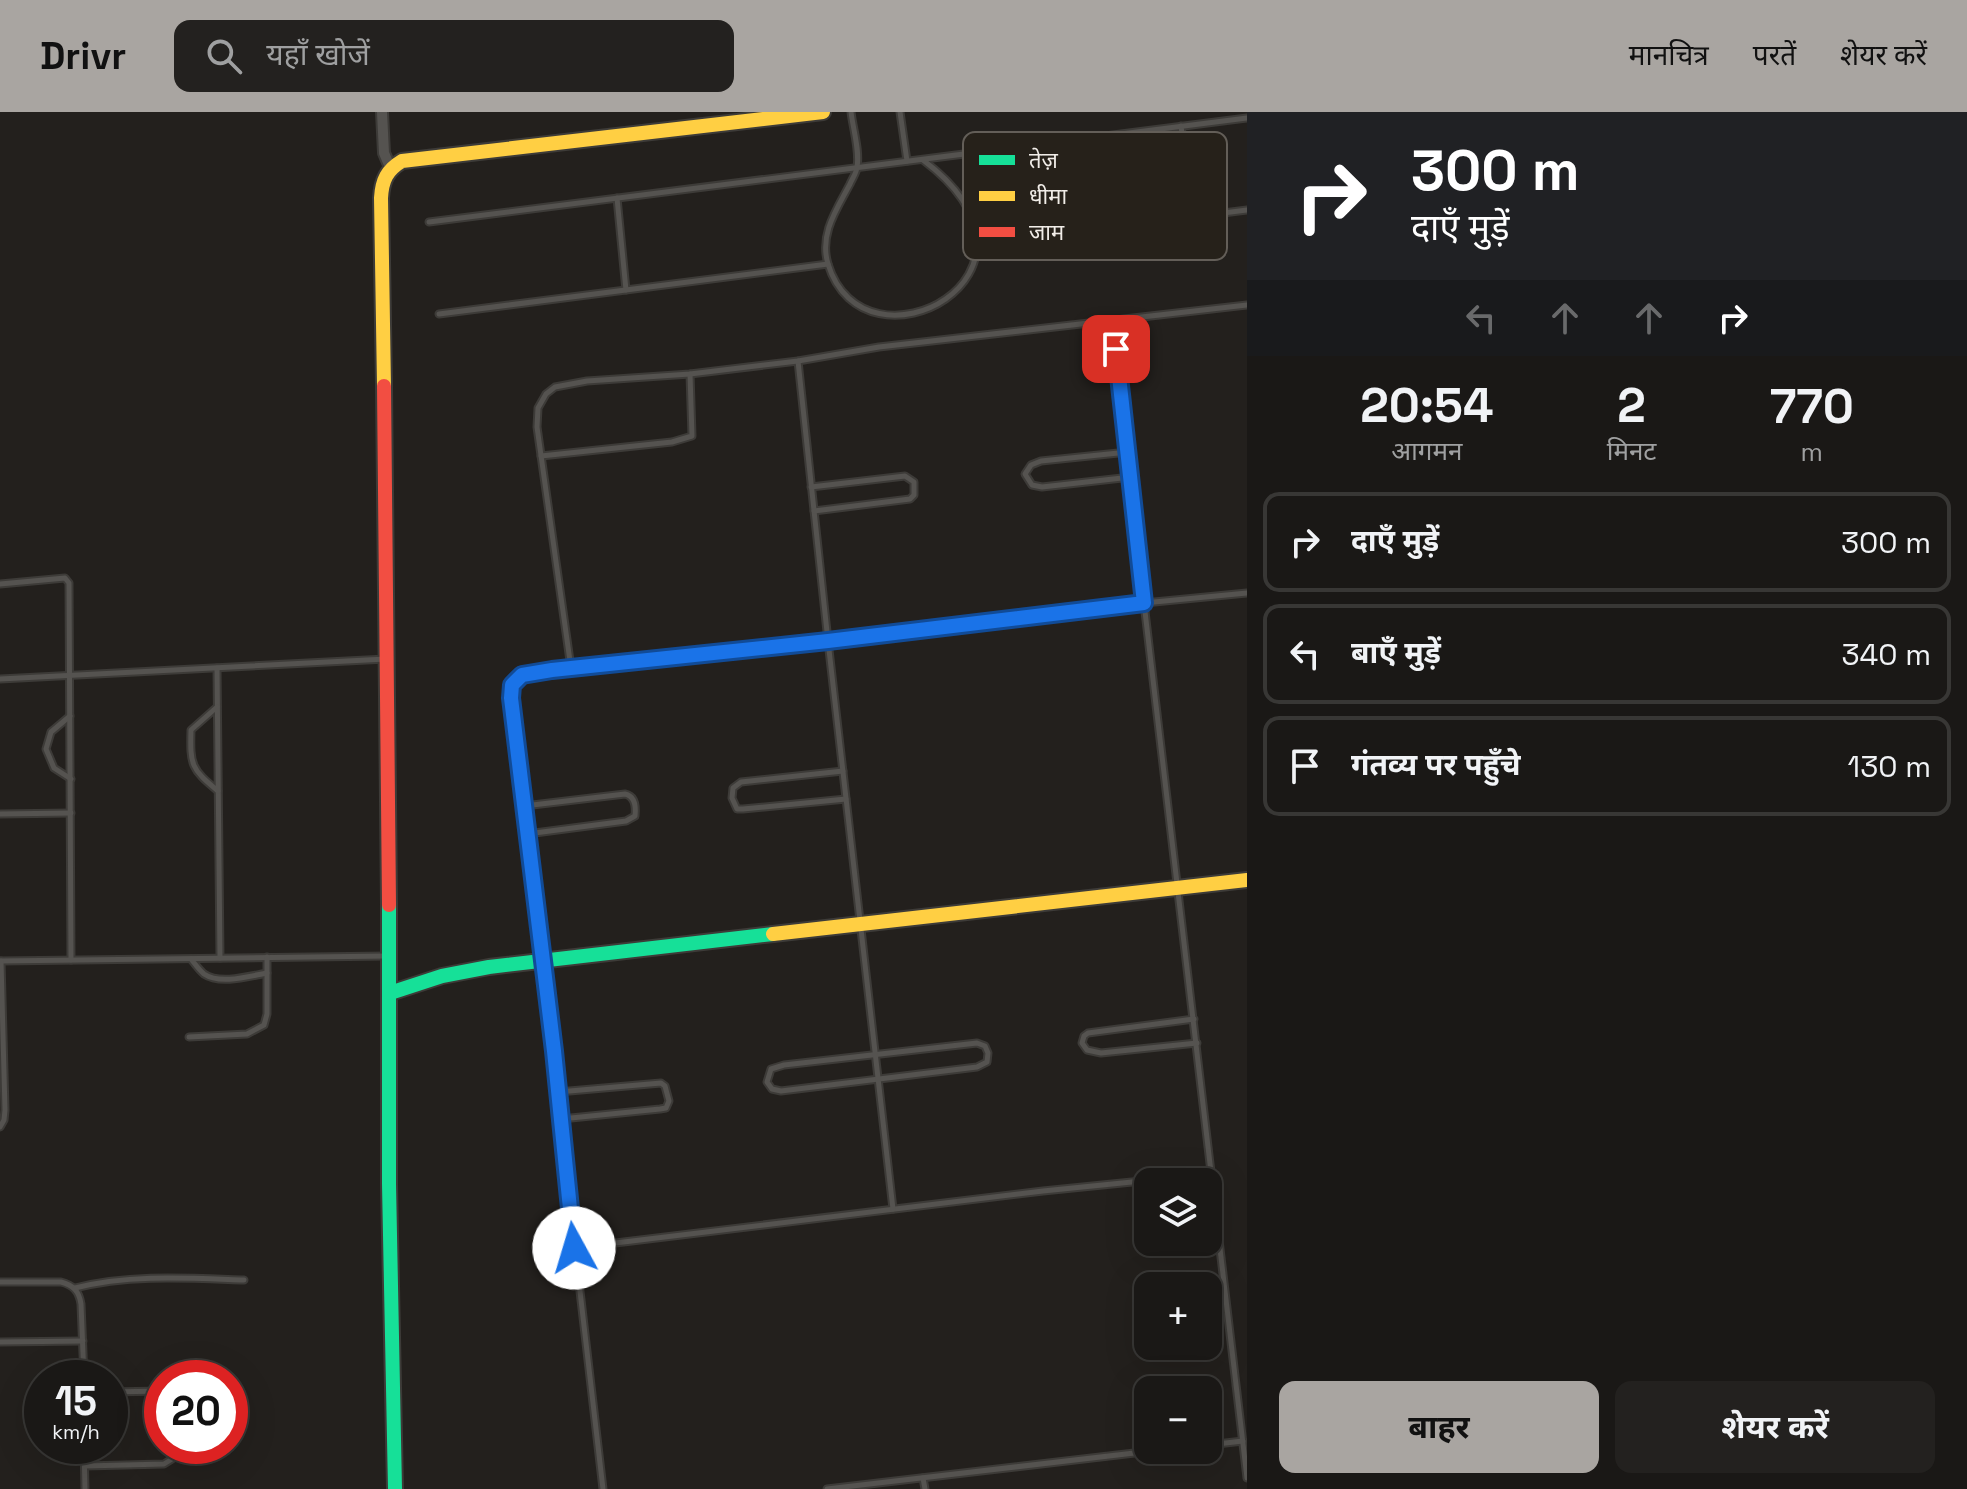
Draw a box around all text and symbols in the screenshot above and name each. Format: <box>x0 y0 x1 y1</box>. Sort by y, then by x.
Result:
search box <box>174 20 734 92</box>
text: Drivr <box>40 32 126 80</box>
icon: search <box>202 34 246 78</box>
text: यहाँ खोजें <box>266 35 370 74</box>
text: मानचित्र <box>1629 37 1709 73</box>
text: परतें <box>1753 37 1796 73</box>
text: शेयर करें <box>1840 37 1927 73</box>
legend <box>963 132 1227 260</box>
text: 300 m <box>1411 135 1580 206</box>
icon: right <box>1279 144 1383 248</box>
text: तेज़ <box>1029 146 1059 174</box>
text: धीमा <box>1029 182 1067 210</box>
text: दाएँ मुड़ें <box>1411 205 1509 251</box>
text: जाम <box>1029 218 1065 246</box>
icon: left <box>1459 296 1503 340</box>
icon: ahead <box>1543 296 1587 340</box>
icon: ahead <box>1627 296 1671 340</box>
icon: right <box>1711 296 1755 340</box>
pin <box>1082 315 1150 383</box>
icon: arrive <box>1094 327 1138 371</box>
text: 20:54 <box>1360 375 1493 436</box>
text: 2 <box>1617 375 1646 436</box>
text: 770 <box>1770 376 1854 437</box>
text: आगमन <box>1391 434 1462 468</box>
text: मिनट <box>1607 434 1656 468</box>
text: m <box>1801 435 1823 469</box>
icon: right <box>1283 520 1327 564</box>
text: दाएँ मुड़ें <box>1351 521 1439 560</box>
text: 300 m <box>1841 523 1931 562</box>
icon: left <box>1283 632 1327 676</box>
text: बाएँ मुड़ें <box>1351 633 1441 672</box>
text: 340 m <box>1841 635 1931 674</box>
icon: arrive <box>1283 744 1327 788</box>
text: गंतव्य पर पहुँचे <box>1351 745 1520 784</box>
text: 130 m <box>1848 747 1931 786</box>
map controls <box>1134 1168 1222 1464</box>
button: layers <box>1134 1168 1222 1256</box>
position arrow <box>532 1206 616 1290</box>
button: + <box>1134 1272 1222 1360</box>
speed limit sign: 20 <box>144 1360 248 1464</box>
text: 15 <box>55 1376 97 1427</box>
button: − <box>1134 1376 1222 1464</box>
button: बाहर <box>1279 1381 1599 1473</box>
button: शेयर करें <box>1615 1381 1935 1473</box>
text: km/h <box>52 1419 100 1445</box>

